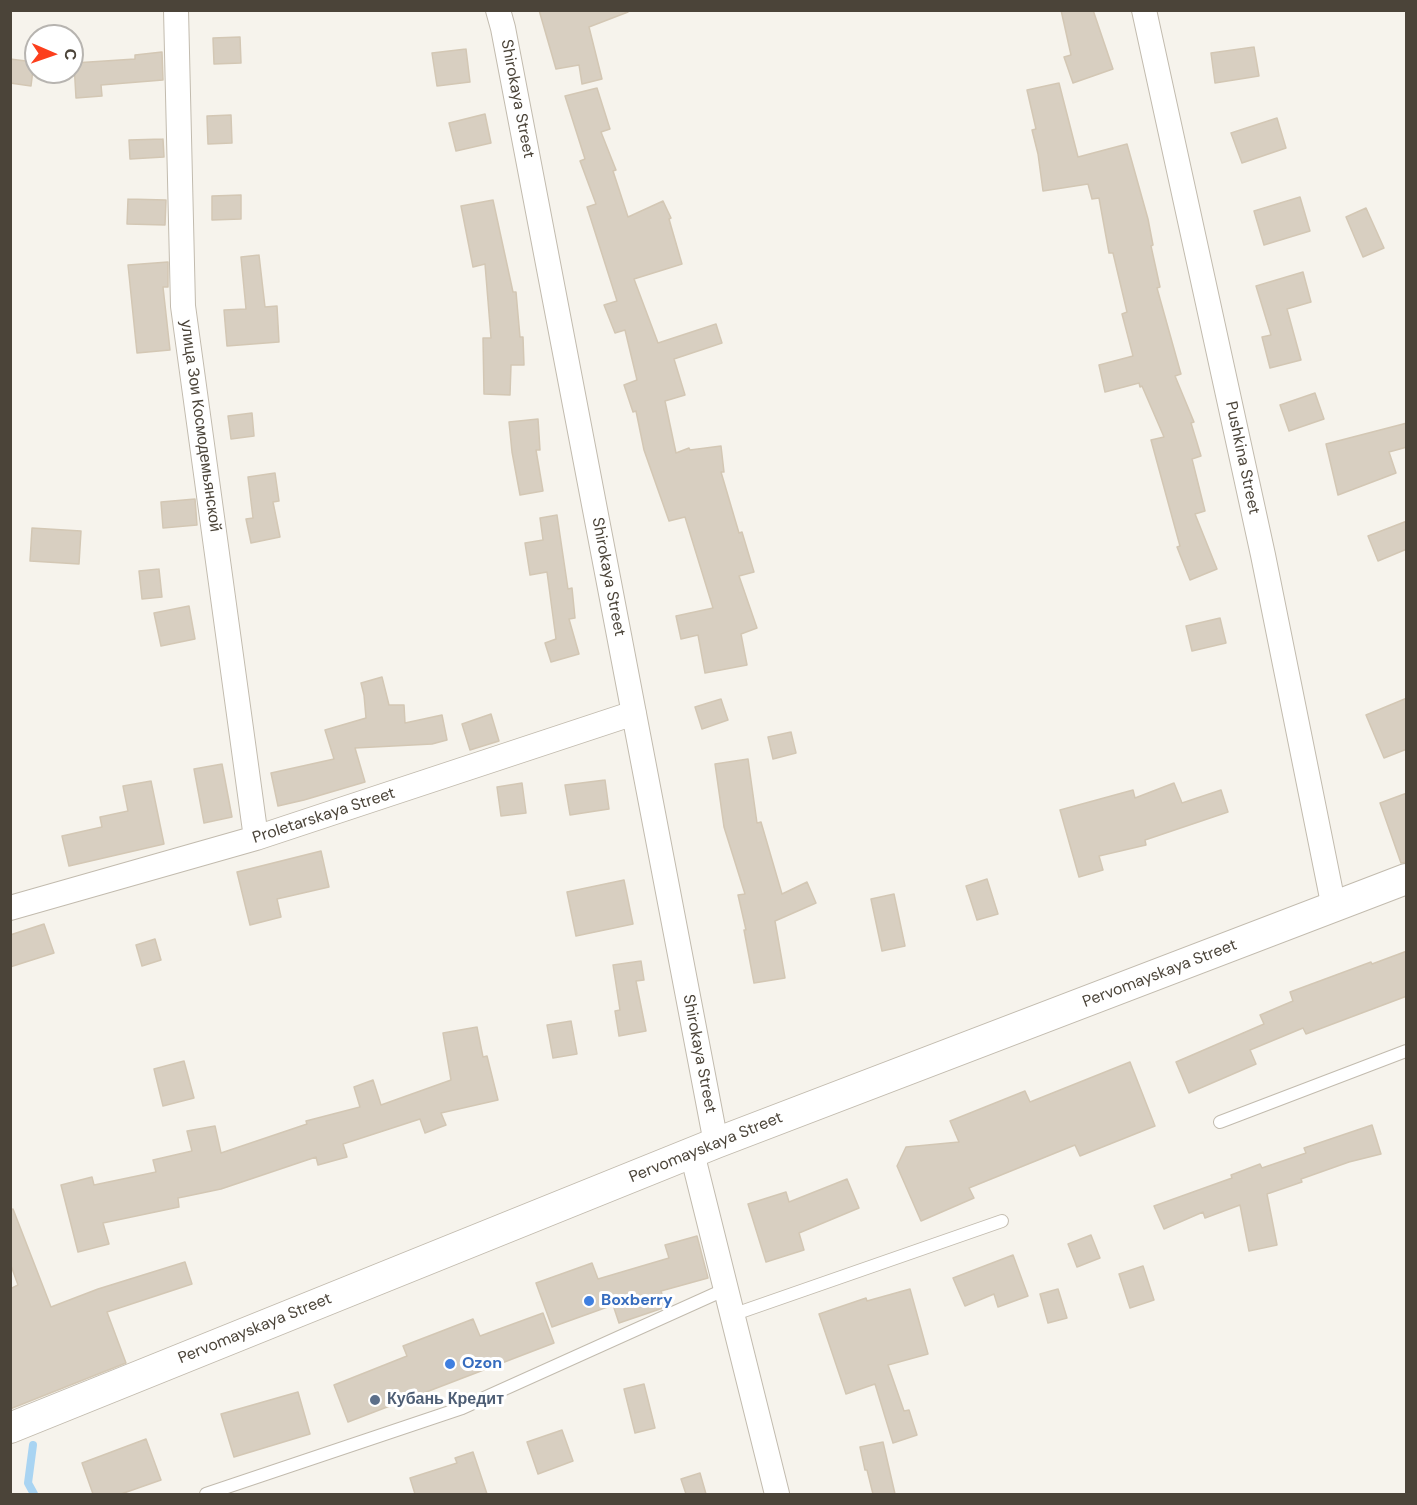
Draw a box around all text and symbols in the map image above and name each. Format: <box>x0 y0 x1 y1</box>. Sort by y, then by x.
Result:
north arrow <box>24 24 84 84</box>
street label: Shirokaya Street <box>496 38 538 160</box>
text: С <box>60 48 81 61</box>
street label: улица Зои Космодемьянской <box>176 319 224 533</box>
street label: Pushkina Street <box>1221 400 1263 516</box>
street label: Shirokaya Street <box>587 516 629 638</box>
street label: Proletarskaya Street <box>250 784 398 848</box>
street label: Pervomayskaya Street <box>1080 936 1240 1012</box>
street label: Shirokaya Street <box>678 993 720 1115</box>
street label: Pervomayskaya Street <box>627 1108 785 1188</box>
street label: Pervomayskaya Street <box>176 1289 334 1369</box>
place label: Boxberry <box>601 1291 673 1311</box>
marker: Boxberry <box>582 1294 596 1308</box>
place label: Ozon <box>462 1354 502 1374</box>
marker: Ozon <box>443 1357 457 1371</box>
place label: Кубань Кредит <box>387 1390 504 1410</box>
marker: Кубань Кредит <box>368 1393 382 1407</box>

